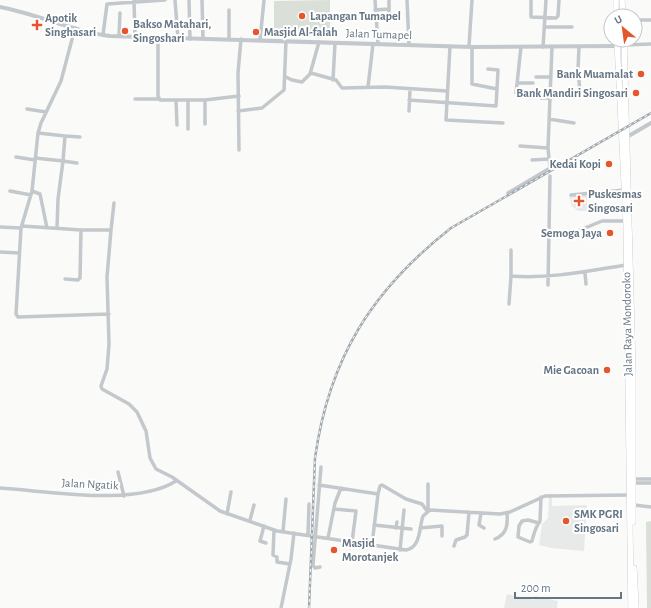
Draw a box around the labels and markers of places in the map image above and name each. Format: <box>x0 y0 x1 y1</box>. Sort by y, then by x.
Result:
place label: Lapangan Tumapel <box>310 10 401 22</box>
marker: Lapangan Tumapel <box>297 11 307 21</box>
place label: Apotik Singhasari <box>45 12 96 38</box>
place label: Bakso Matahari, Singoshari <box>133 18 211 44</box>
marker: Apotik Singhasari <box>32 20 42 30</box>
marker: Bakso Matahari, Singoshari <box>120 26 130 36</box>
place label: Masjid Al-falah <box>264 26 338 39</box>
marker: Masjid Al-falah <box>251 27 261 37</box>
place label: Bank Muamalat <box>556 68 633 80</box>
marker: Bank Muamalat <box>636 69 646 79</box>
place label: Bank Mandiri Singosari <box>516 87 628 99</box>
marker: Bank Mandiri Singosari <box>631 88 641 98</box>
place label: Kedai Kopi <box>550 158 601 170</box>
marker: Kedai Kopi <box>604 159 614 169</box>
place label: Puskesmas Singosari <box>588 188 642 214</box>
marker: Puskesmas Singosari <box>573 195 585 207</box>
place label: Semoga Jaya <box>541 227 602 240</box>
marker: Semoga Jaya <box>605 228 615 238</box>
place label: Mie Gacoan <box>543 364 599 376</box>
marker: Mie Gacoan <box>602 365 612 375</box>
place label: SMK PGRI Singosari <box>574 508 623 534</box>
marker: SMK PGRI Singosari <box>561 516 571 526</box>
place label: Masjid Morotanjek <box>342 537 398 564</box>
marker: Masjid Morotanjek <box>329 545 339 555</box>

